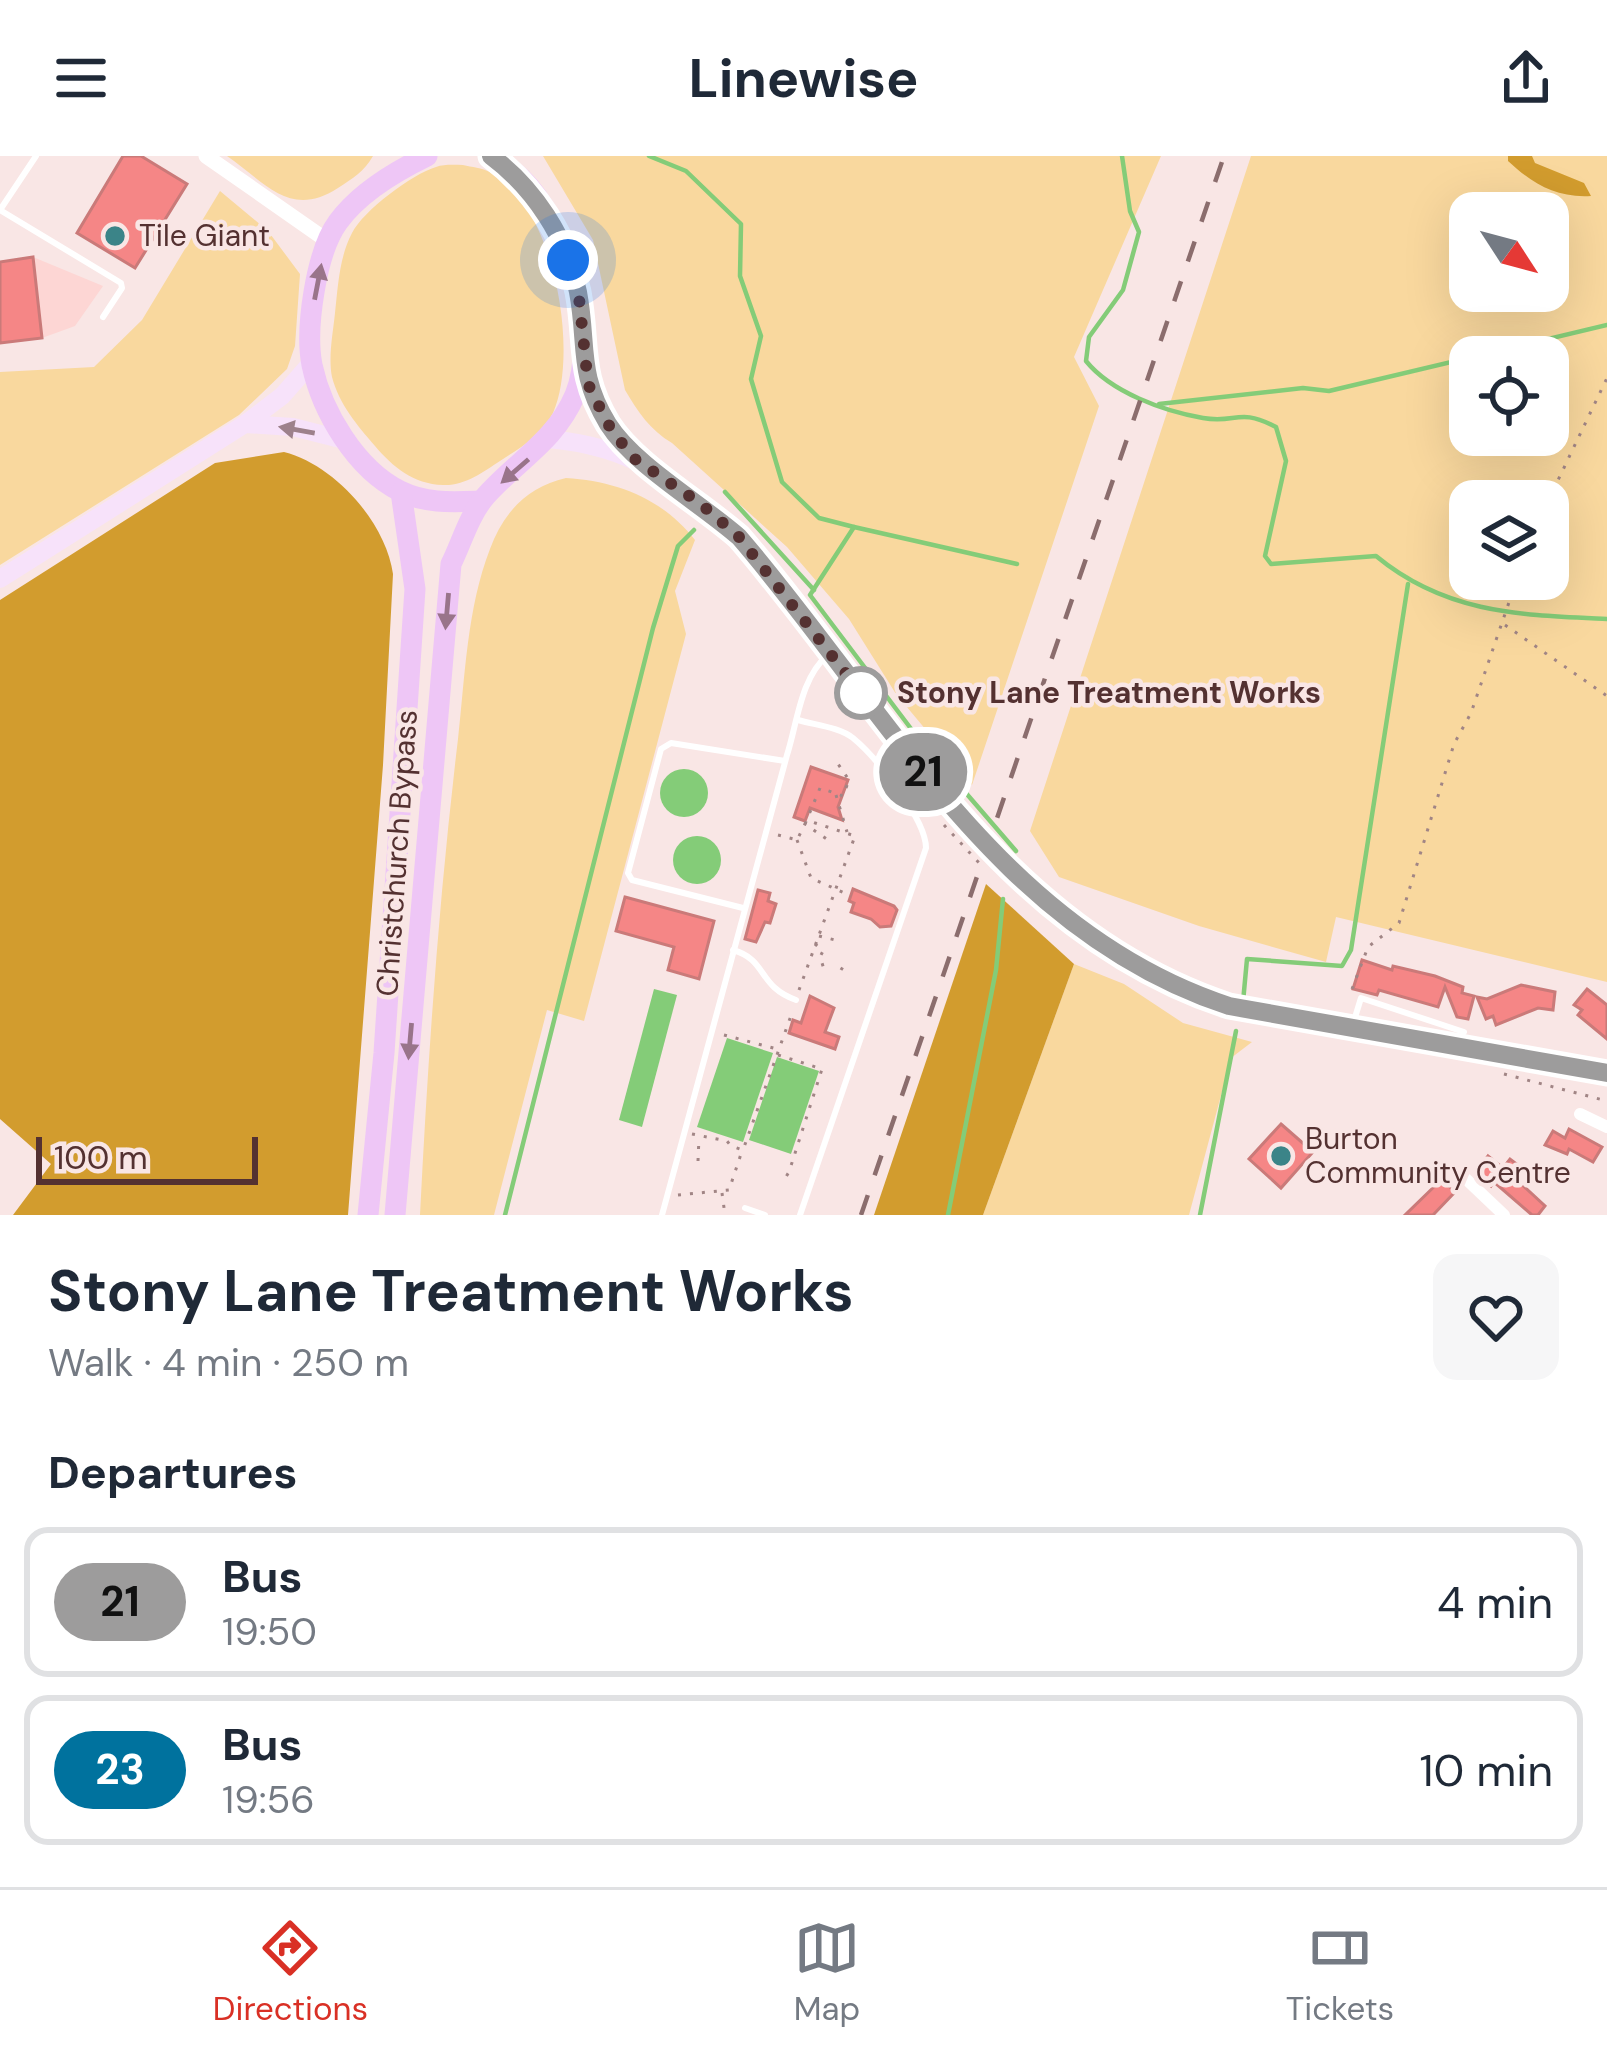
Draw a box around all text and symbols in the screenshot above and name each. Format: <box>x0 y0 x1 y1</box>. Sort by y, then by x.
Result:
text: Linewise <box>689 43 919 114</box>
icon: menu <box>48 45 114 111</box>
icon: share <box>1493 45 1559 111</box>
north arrow <box>1449 192 1569 312</box>
map controls <box>1449 192 1569 600</box>
place label: Tile Giant <box>139 216 270 255</box>
marker: Tile Giant <box>102 223 128 249</box>
your location <box>538 230 598 290</box>
one-way arrow <box>309 262 328 300</box>
button: locate <box>1449 336 1569 456</box>
one-way arrow <box>278 420 316 438</box>
one-way arrow <box>500 457 530 483</box>
button: layers <box>1449 480 1569 600</box>
one-way arrow <box>437 593 456 630</box>
marker: Stony Lane Treatment Works <box>836 668 886 718</box>
place label: Stony Lane Treatment Works <box>897 673 1321 712</box>
street label: Christchurch Bypass <box>367 708 426 998</box>
line badge: 21 <box>869 733 977 811</box>
text: 21 <box>903 744 943 799</box>
one-way arrow <box>400 1023 419 1060</box>
place label: Burton Community Centre <box>1305 1119 1571 1192</box>
scale bar <box>36 1131 258 1184</box>
text: 100 m <box>54 1136 148 1179</box>
marker: Burton Community Centre <box>1268 1143 1294 1169</box>
text: Stony Lane Treatment Works <box>48 1254 854 1329</box>
button: heart <box>1433 1254 1559 1380</box>
text: Walk · 4 min · 250 m <box>48 1337 409 1388</box>
text: Departures <box>48 1443 297 1502</box>
text: Bus <box>222 1547 302 1606</box>
text: 4 min <box>1437 1573 1553 1632</box>
text: 21 <box>100 1574 140 1629</box>
text: 19:50 <box>222 1606 317 1657</box>
text: Bus <box>222 1715 302 1774</box>
text: 10 min <box>1419 1741 1553 1800</box>
text: 23 <box>95 1742 145 1797</box>
text: 19:56 <box>222 1774 315 1825</box>
tab: Directions <box>213 1915 368 2030</box>
tab: Map <box>794 1915 860 2030</box>
tab: Tickets <box>1286 1915 1394 2030</box>

